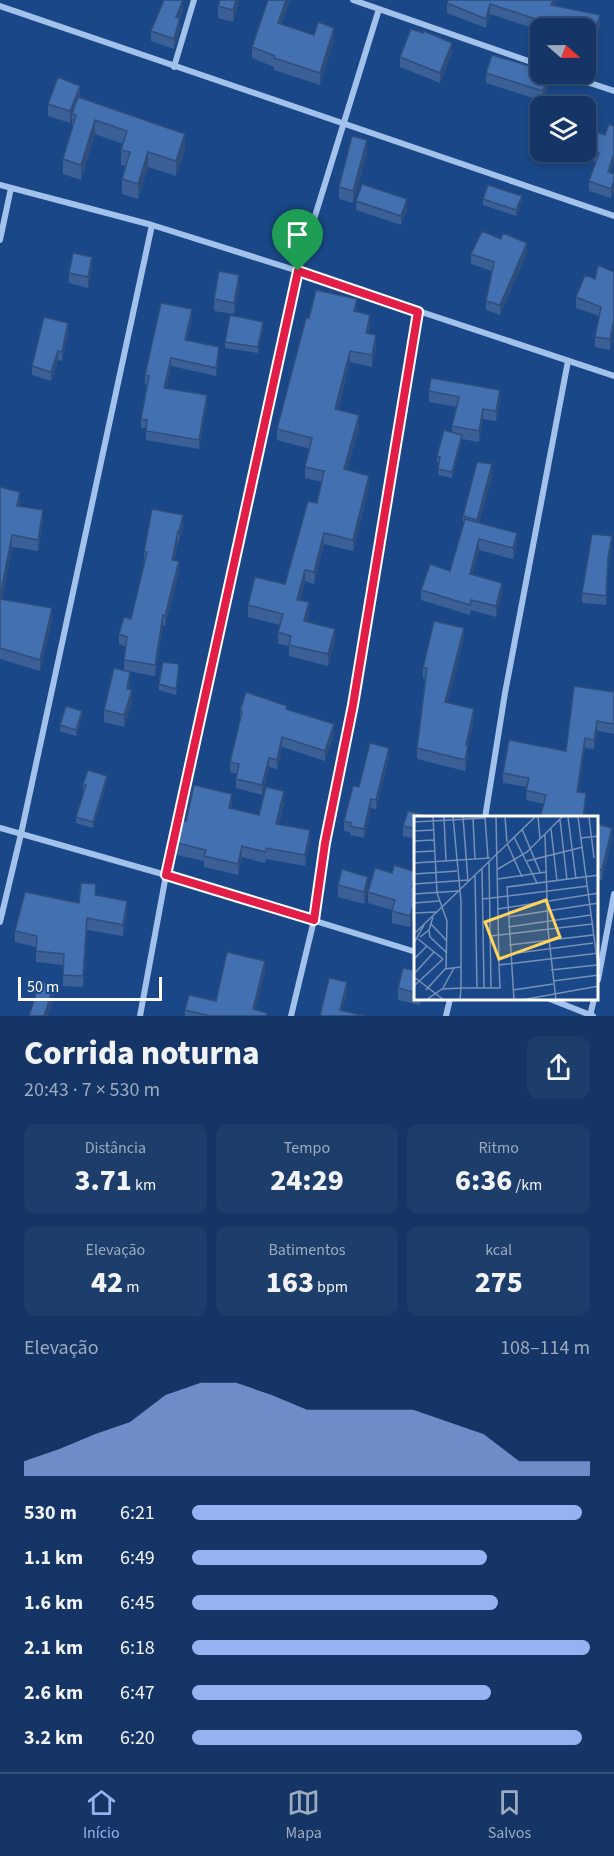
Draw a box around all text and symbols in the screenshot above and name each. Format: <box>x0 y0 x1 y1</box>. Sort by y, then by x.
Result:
north arrow <box>530 18 596 84</box>
map controls <box>530 18 596 162</box>
button: layers <box>530 96 596 162</box>
pin <box>272 209 323 271</box>
icon: arrive <box>281 218 314 251</box>
inset map <box>414 816 599 1001</box>
scale bar <box>18 974 162 1001</box>
text: 50 m <box>27 976 59 998</box>
text: Corrida noturna <box>24 1030 259 1077</box>
button: share <box>527 1036 590 1099</box>
text: 20:43 · 7 × 530 m <box>24 1076 160 1104</box>
text: Distância <box>85 1137 146 1159</box>
text: Tempo <box>284 1137 330 1159</box>
text: Ritmo <box>478 1137 519 1159</box>
text: 3.71 <box>74 1159 132 1202</box>
text: 24:29 <box>270 1159 344 1202</box>
text: 6:36 <box>455 1159 512 1202</box>
text: km <box>132 1174 156 1196</box>
text: /km <box>512 1174 542 1196</box>
text: Elevação <box>86 1239 145 1261</box>
text: Batimentos <box>268 1239 346 1261</box>
text: kcal <box>485 1239 512 1261</box>
text: 42 <box>91 1261 123 1304</box>
text: 163 <box>266 1261 314 1304</box>
text: 275 <box>475 1261 523 1304</box>
text: m <box>123 1276 140 1298</box>
text: bpm <box>314 1276 348 1298</box>
text: Elevação <box>24 1334 99 1362</box>
text: 108–114 m <box>500 1334 590 1362</box>
text: 530 m <box>24 1499 77 1527</box>
text: 6:21 <box>120 1499 155 1527</box>
text: 1.1 km <box>24 1544 83 1572</box>
text: 6:49 <box>120 1544 155 1572</box>
text: 1.6 km <box>24 1589 83 1617</box>
text: 6:45 <box>120 1589 155 1617</box>
text: 2.1 km <box>24 1634 83 1662</box>
text: 6:18 <box>120 1634 155 1662</box>
text: 2.6 km <box>24 1679 83 1707</box>
text: 6:47 <box>120 1679 155 1707</box>
text: 3.2 km <box>24 1724 83 1752</box>
text: 6:20 <box>120 1724 155 1752</box>
tab: Início <box>83 1786 120 1844</box>
tab: Mapa <box>285 1786 322 1844</box>
tab: Salvos <box>488 1786 531 1844</box>

